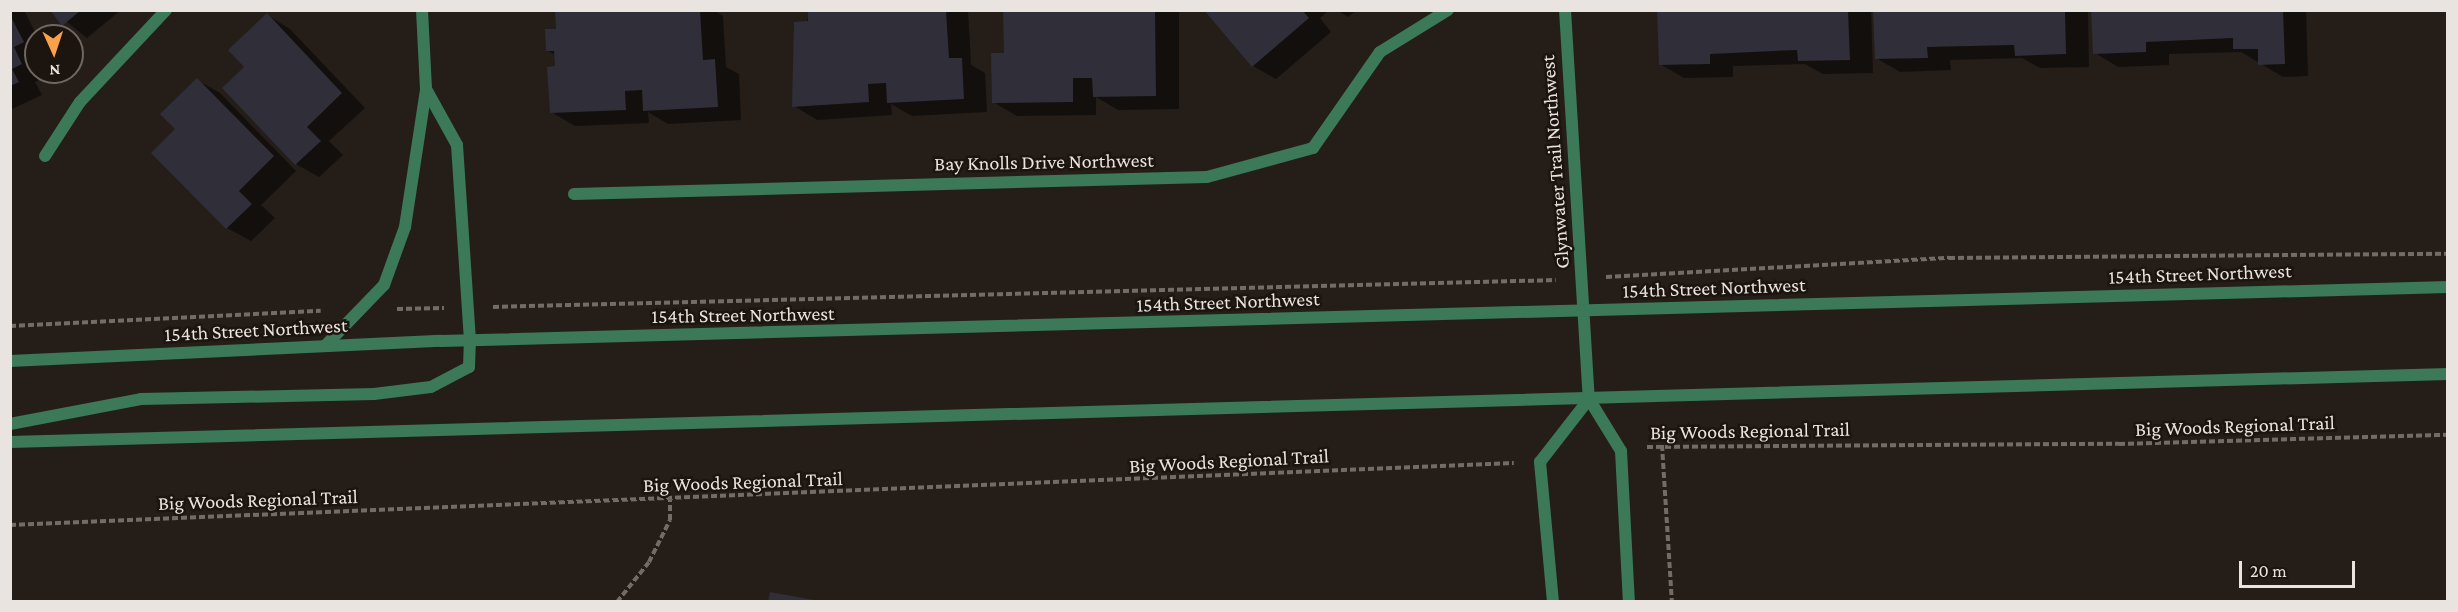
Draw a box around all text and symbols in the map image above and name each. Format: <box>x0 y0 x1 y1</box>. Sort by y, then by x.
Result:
north arrow <box>24 24 84 84</box>
street label: Glynwater Trail Northwest <box>1536 54 1574 270</box>
text: N <box>49 62 61 79</box>
street label: Bay Knolls Drive Northwest <box>934 148 1154 176</box>
street label: 154th Street Northwest <box>2108 259 2292 289</box>
street label: 154th Street Northwest <box>1622 273 1806 303</box>
street label: 154th Street Northwest <box>1136 287 1320 317</box>
street label: 154th Street Northwest <box>651 301 835 329</box>
street label: 154th Street Northwest <box>164 313 348 347</box>
street label: Big Woods Regional Trail <box>2135 411 2335 441</box>
street label: Big Woods Regional Trail <box>1650 417 1850 445</box>
street label: Big Woods Regional Trail <box>1129 444 1329 478</box>
street label: Big Woods Regional Trail <box>643 467 843 497</box>
street label: Big Woods Regional Trail <box>158 485 358 515</box>
scale bar <box>2242 549 2358 587</box>
text: 20 m <box>2250 561 2287 581</box>

